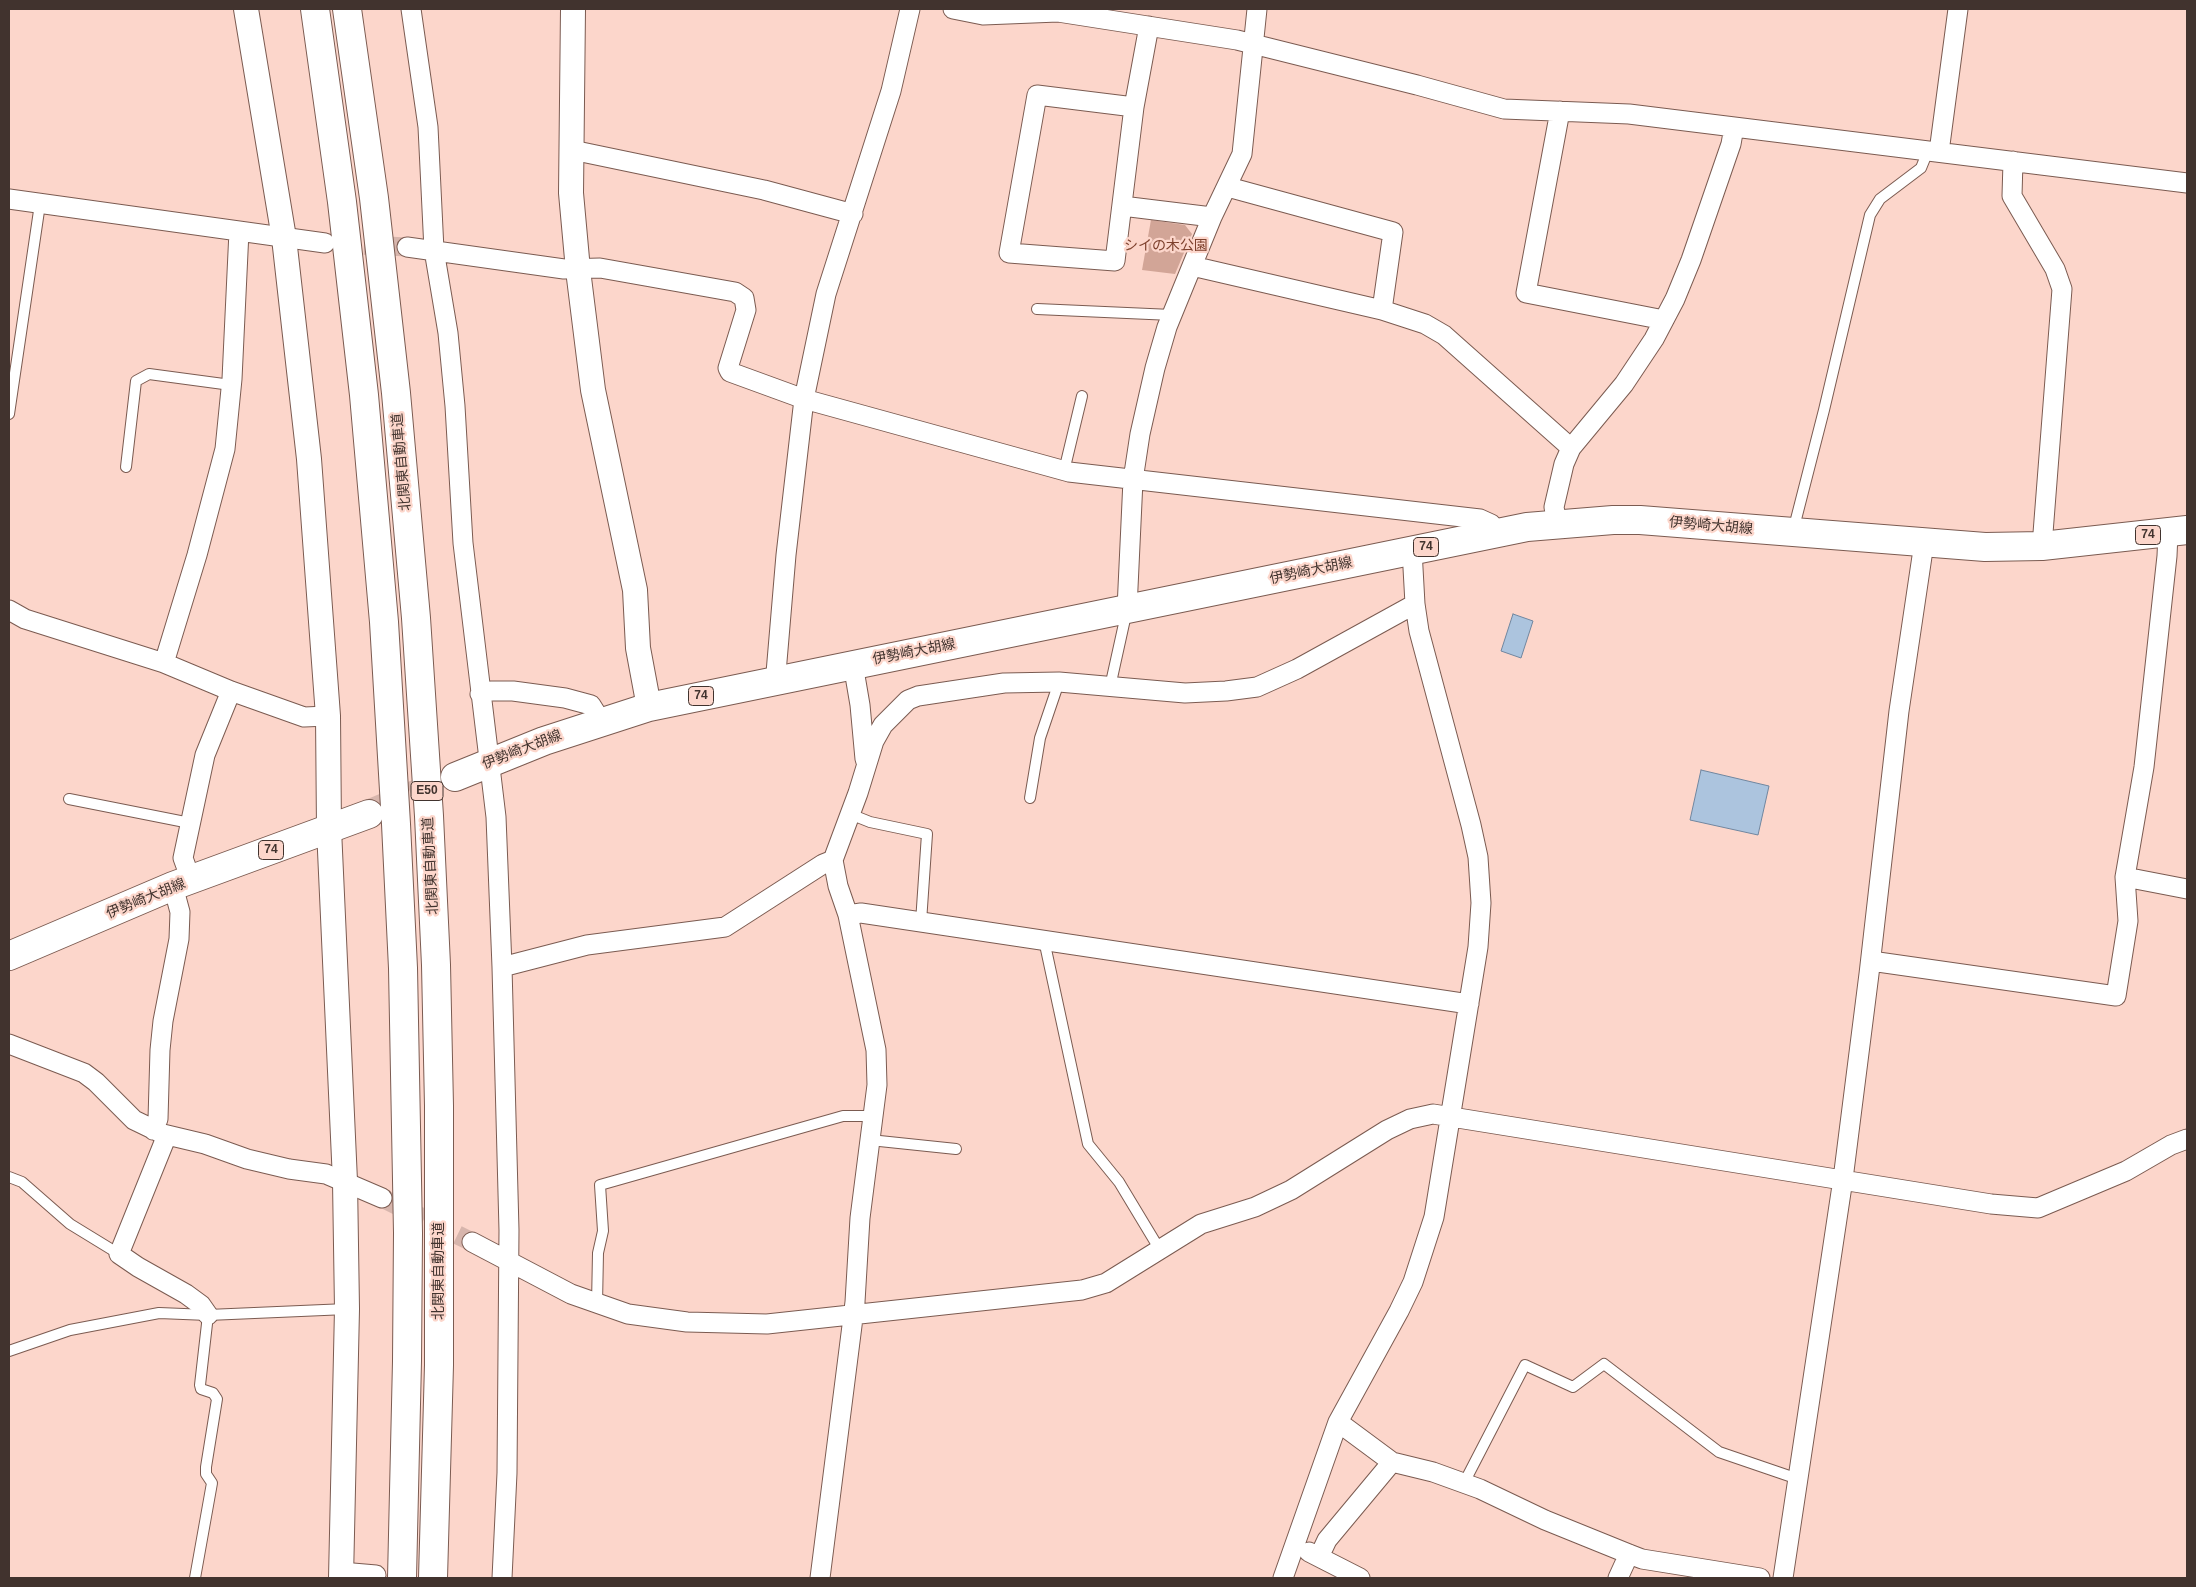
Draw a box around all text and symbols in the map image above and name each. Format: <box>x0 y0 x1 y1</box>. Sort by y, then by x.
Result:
park label: シイの木公園 <box>1124 238 1208 254</box>
street label: 北関東自動車道 <box>389 412 415 512</box>
street label: 伊勢崎大胡線 <box>1668 514 1754 538</box>
road number: 74 <box>2136 526 2160 544</box>
road number: 74 <box>1414 538 1438 556</box>
street label: 伊勢崎大胡線 <box>1268 554 1354 588</box>
street label: 伊勢崎大胡線 <box>871 636 957 668</box>
road number: 74 <box>688 686 714 706</box>
street label: 伊勢崎大胡線 <box>480 727 564 773</box>
road number: E50 <box>411 781 443 800</box>
street label: 北関東自動車道 <box>420 817 442 915</box>
road number: 74 <box>258 840 284 860</box>
street label: 伊勢崎大胡線 <box>104 875 188 923</box>
street label: 北関東自動車道 <box>431 1222 447 1320</box>

